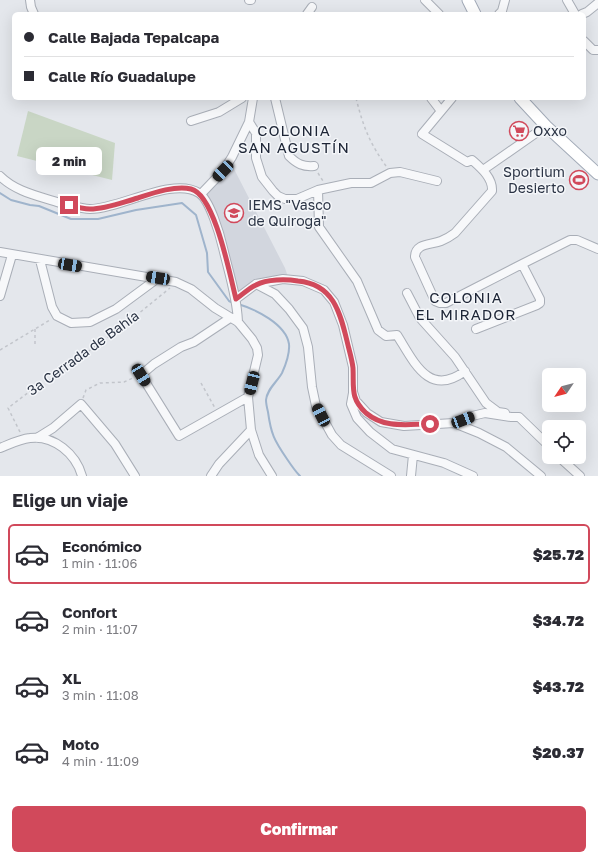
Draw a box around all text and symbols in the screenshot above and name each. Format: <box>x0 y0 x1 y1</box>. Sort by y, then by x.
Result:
text: Calle Bajada Tepalcapa <box>48 28 219 46</box>
text: Calle Río Guadalupe <box>48 67 196 85</box>
supermarket icon: Oxxo <box>508 120 530 142</box>
district label: COLONIA SAN AGUSTÍN <box>238 121 350 156</box>
place label: Oxxo <box>533 122 567 139</box>
callout: 2 min <box>36 147 102 175</box>
text: 2 min <box>52 153 86 169</box>
car <box>210 158 236 184</box>
place label: Sportium Desierto <box>503 163 565 196</box>
sports icon: Sportium Desierto <box>568 169 590 191</box>
route end <box>60 196 78 214</box>
place label: IEMS "Vasco de Quiroga" <box>248 196 331 229</box>
school or university icon: IEMS "Vasco de Quiroga" <box>223 202 245 224</box>
car <box>57 257 83 273</box>
car <box>145 270 171 286</box>
district label: COLONIA EL MIRADOR <box>415 288 517 323</box>
street label: 3ª Cerrada de Bahía <box>24 306 142 399</box>
car <box>130 362 152 388</box>
north arrow <box>542 368 586 412</box>
map controls <box>542 368 586 464</box>
car <box>243 370 261 396</box>
car <box>310 402 332 428</box>
car <box>450 410 476 430</box>
route start <box>421 415 439 433</box>
button: locate <box>542 420 586 464</box>
text: Elige un viaje <box>12 489 128 511</box>
icon: car <box>14 536 50 572</box>
text: Económico <box>62 537 142 555</box>
text: $25.72 <box>533 545 584 563</box>
text: 1 min · 11:06 <box>62 555 137 571</box>
icon: car <box>14 602 50 638</box>
text: Confort <box>62 603 117 621</box>
text: $34.72 <box>533 611 584 629</box>
text: 2 min · 11:07 <box>62 621 138 637</box>
icon: car <box>14 668 50 704</box>
text: XL <box>62 669 81 687</box>
text: $43.72 <box>533 677 584 695</box>
text: 3 min · 11:08 <box>62 687 139 703</box>
icon: car <box>14 734 50 770</box>
text: Moto <box>62 735 99 753</box>
text: $20.37 <box>532 743 584 761</box>
text: 4 min · 11:09 <box>62 753 139 769</box>
button: Confirmar <box>12 806 586 852</box>

